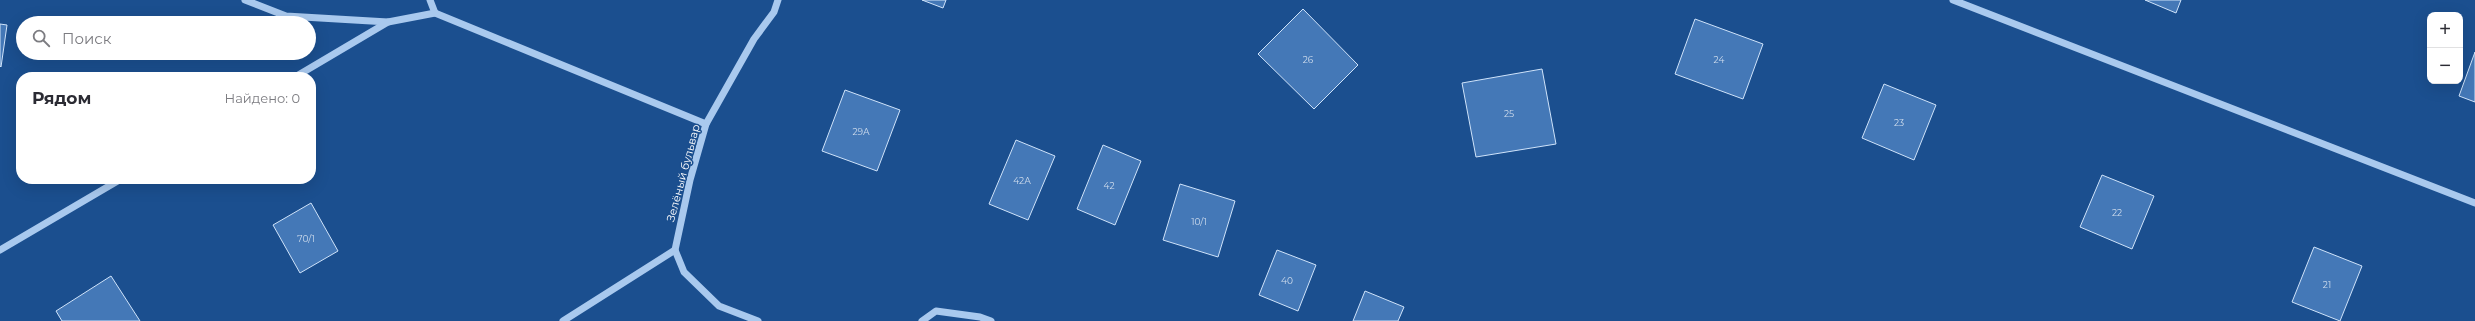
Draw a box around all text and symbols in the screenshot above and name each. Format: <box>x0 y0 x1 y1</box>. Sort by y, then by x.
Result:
map controls <box>2427 12 2463 84</box>
button: + <box>2427 12 2463 48</box>
search box <box>16 16 316 60</box>
icon: search <box>30 27 52 49</box>
text: Поиск <box>62 29 111 48</box>
button: − <box>2427 48 2463 84</box>
house number: 26 <box>1303 54 1314 65</box>
house number: 24 <box>1714 54 1724 65</box>
text: Рядом <box>32 88 91 108</box>
text: Найдено: 0 <box>224 90 300 106</box>
house number: 25 <box>1504 108 1514 119</box>
house number: 23 <box>1894 117 1904 128</box>
street label: Зелёный бульвар <box>663 123 703 223</box>
house number: 29А <box>852 126 870 137</box>
house number: 42А <box>1013 175 1031 186</box>
house number: 42 <box>1103 180 1115 191</box>
house number: 22 <box>2112 207 2122 218</box>
house number: 10/1 <box>1191 216 1207 227</box>
house number: 70/1 <box>297 233 315 244</box>
house number: 40 <box>1281 275 1293 286</box>
house number: 21 <box>2323 279 2331 290</box>

